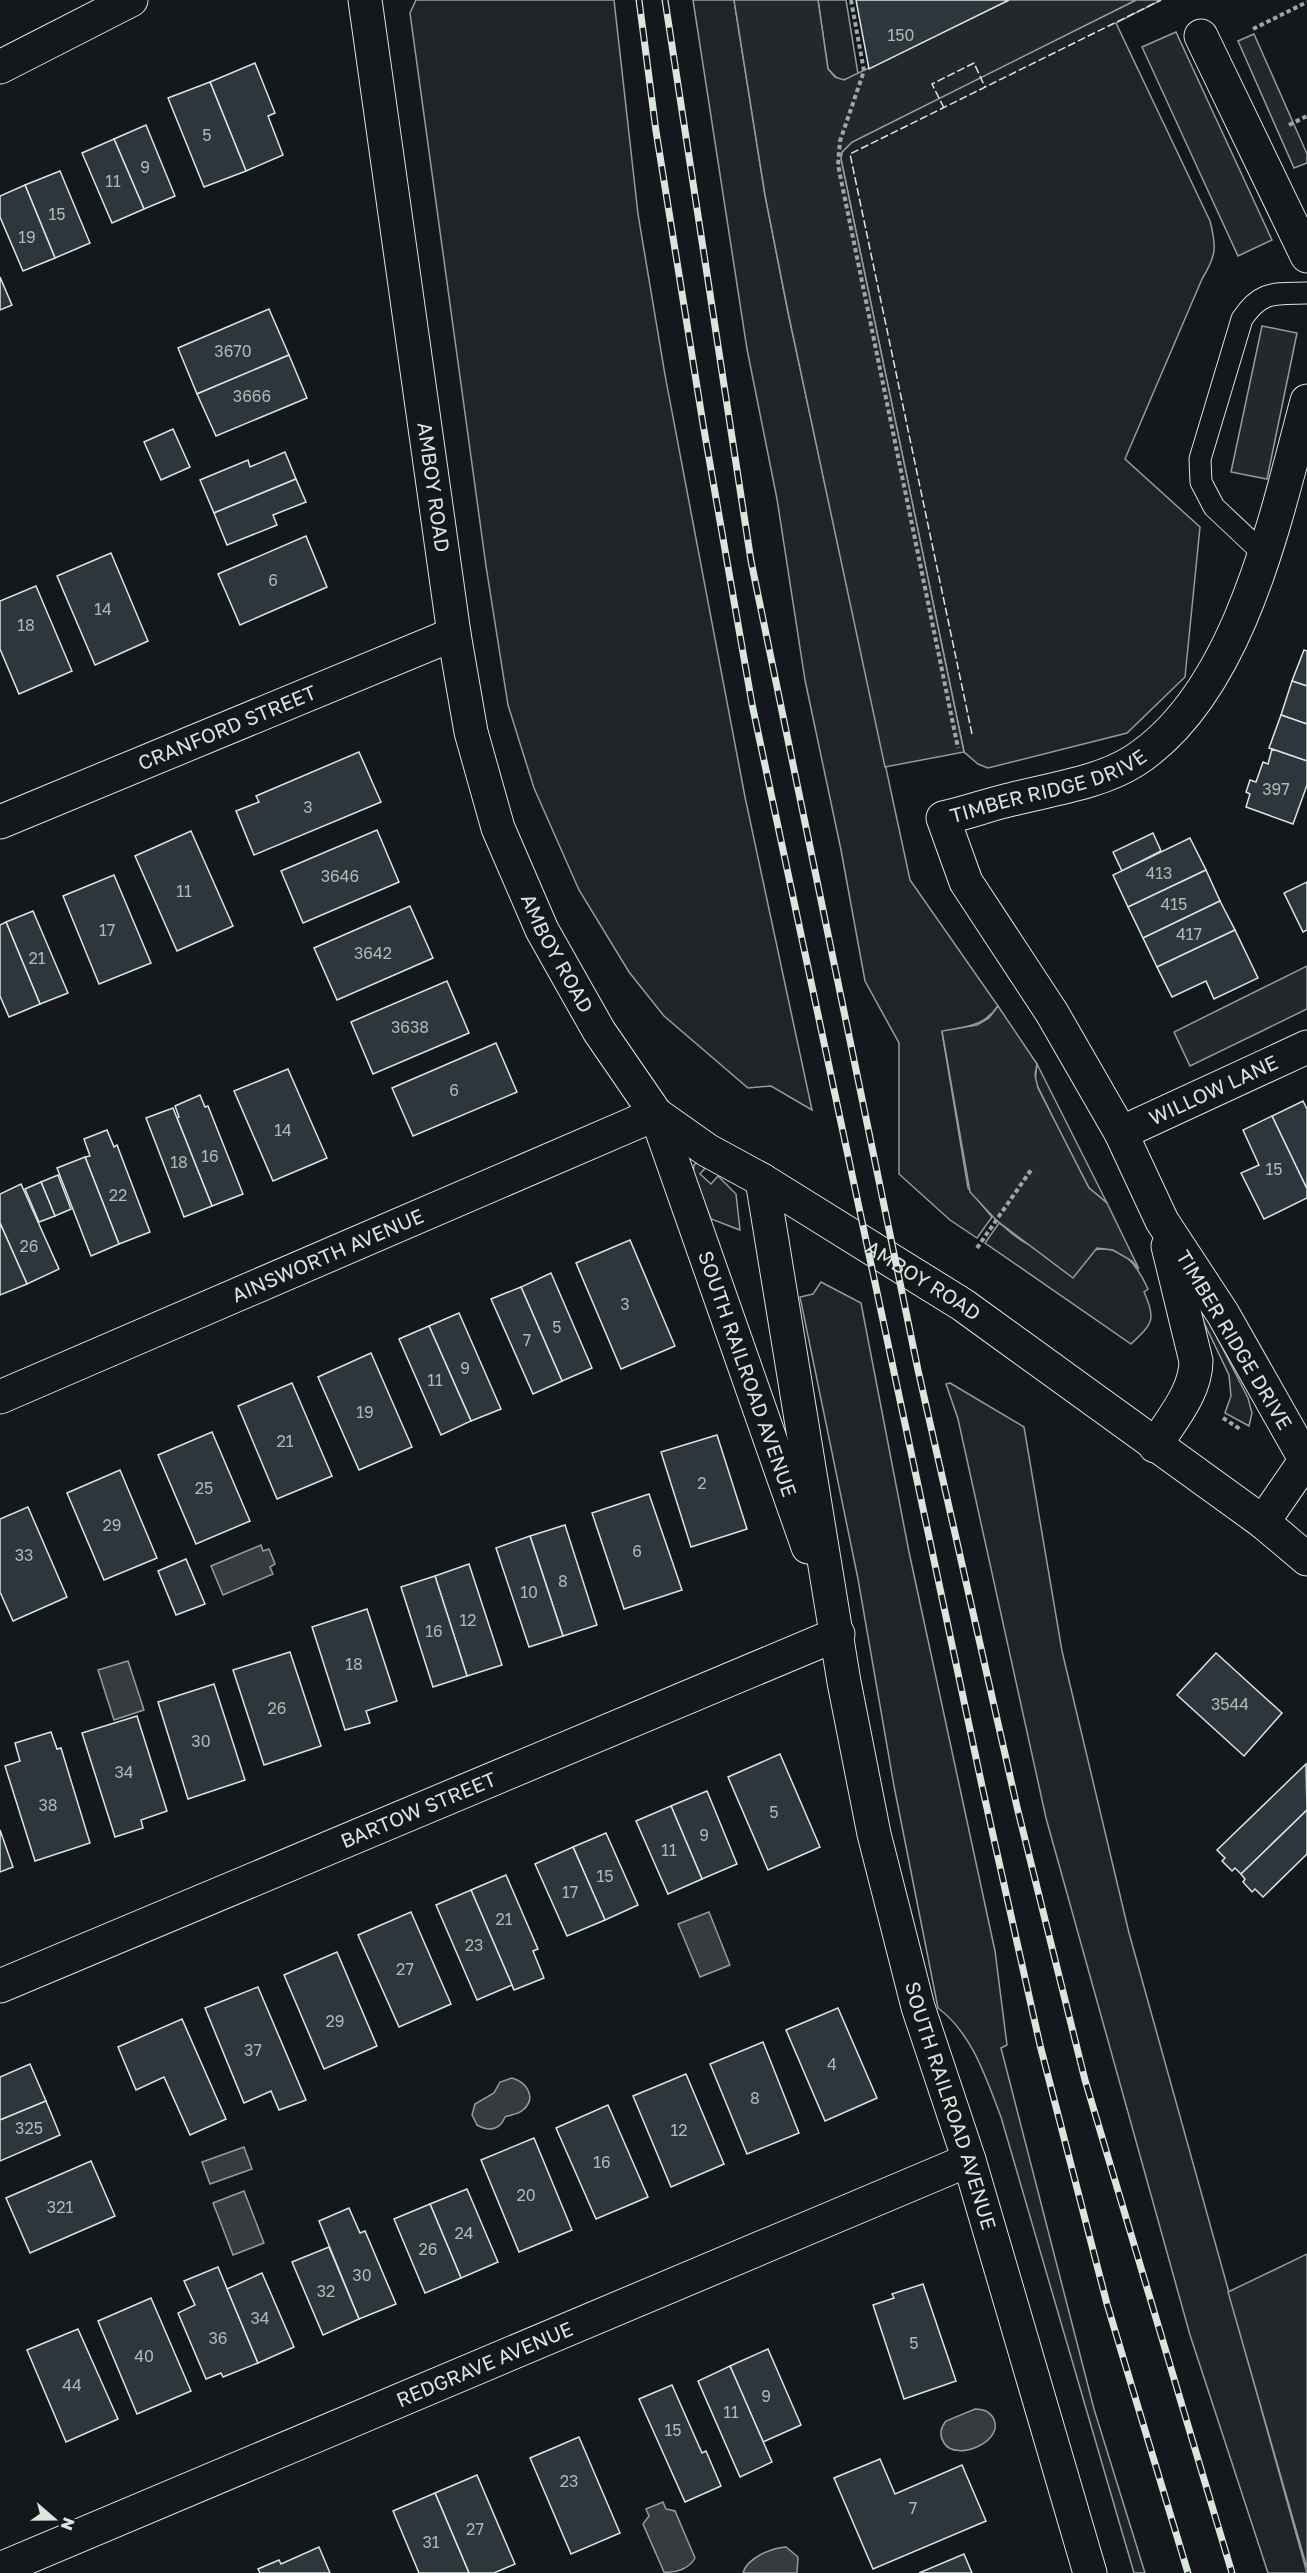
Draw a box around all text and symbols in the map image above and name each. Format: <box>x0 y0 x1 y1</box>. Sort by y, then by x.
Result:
house number: 150 <box>888 25 914 45</box>
house number: 5 <box>202 125 212 145</box>
house number: 9 <box>140 157 150 177</box>
house number: 11 <box>105 171 121 191</box>
house number: 15 <box>48 204 66 224</box>
house number: 19 <box>18 227 36 247</box>
house number: 3670 <box>214 341 252 361</box>
house number: 3666 <box>233 386 271 406</box>
street label: AMBOY ROAD <box>413 420 455 554</box>
house number: 6 <box>268 570 278 590</box>
house number: 14 <box>94 599 112 619</box>
house number: 18 <box>17 615 35 635</box>
street label: CRANFORD STREET <box>134 679 320 775</box>
street label: TIMBER RIDGE DRIVE <box>947 743 1151 827</box>
house number: 397 <box>1262 779 1290 799</box>
house number: 3 <box>303 797 313 817</box>
house number: 413 <box>1146 863 1172 883</box>
house number: 3646 <box>321 866 359 886</box>
house number: 11 <box>176 881 192 901</box>
street label: AMBOY ROAD <box>517 890 599 1017</box>
house number: 415 <box>1161 894 1187 914</box>
house number: 17 <box>99 920 115 940</box>
house number: 417 <box>1176 924 1202 944</box>
house number: 3642 <box>354 943 392 963</box>
house number: 21 <box>28 948 46 968</box>
house number: 3638 <box>391 1017 429 1037</box>
street label: WILLOW LANE <box>1145 1049 1281 1129</box>
house number: 6 <box>449 1080 459 1100</box>
house number: 14 <box>274 1120 292 1140</box>
house number: 16 <box>201 1146 219 1166</box>
house number: 18 <box>170 1152 188 1172</box>
house number: 15 <box>1265 1159 1283 1179</box>
house number: 22 <box>109 1185 127 1205</box>
street label: AINSWORTH AVENUE <box>228 1203 427 1307</box>
street label: AMBOY ROAD <box>862 1234 986 1325</box>
house number: 26 <box>20 1236 38 1256</box>
street label: TIMBER RIDGE DRIVE <box>1172 1246 1298 1433</box>
street label: SOUTH RAILROAD AVENUE <box>694 1247 802 1500</box>
house number: 3 <box>620 1294 630 1314</box>
house number: 5 <box>552 1317 562 1337</box>
house number: 7 <box>523 1330 531 1350</box>
house number: 9 <box>460 1358 470 1378</box>
house number: 11 <box>427 1370 443 1390</box>
house number: 19 <box>356 1402 374 1422</box>
house number: 21 <box>276 1431 294 1451</box>
house number: 2 <box>697 1473 707 1493</box>
house number: 25 <box>195 1478 213 1498</box>
house number: 29 <box>103 1515 121 1535</box>
house number: 6 <box>632 1541 642 1561</box>
house number: 33 <box>15 1545 33 1565</box>
house number: 8 <box>558 1571 568 1591</box>
house number: 10 <box>520 1582 538 1602</box>
house number: 12 <box>459 1610 477 1630</box>
house number: 16 <box>425 1621 443 1641</box>
house number: 18 <box>345 1654 363 1674</box>
house number: 3544 <box>1211 1694 1249 1714</box>
house number: 26 <box>268 1698 286 1718</box>
house number: 30 <box>191 1731 211 1751</box>
house number: 34 <box>114 1762 134 1782</box>
street label: BARTOW STREET <box>337 1766 499 1853</box>
house number: 38 <box>38 1795 58 1815</box>
house number: 5 <box>769 1802 779 1822</box>
house number: 9 <box>699 1825 709 1845</box>
house number: 11 <box>661 1840 677 1860</box>
house number: 15 <box>596 1866 614 1886</box>
house number: 17 <box>562 1882 578 1902</box>
house number: 21 <box>495 1909 513 1929</box>
house number: 23 <box>465 1935 483 1955</box>
house number: 27 <box>396 1959 414 1979</box>
street label: SOUTH RAILROAD AVENUE <box>901 1979 1002 2232</box>
house number: 29 <box>326 2011 344 2031</box>
house number: 37 <box>244 2040 262 2060</box>
house number: 4 <box>827 2054 837 2074</box>
house number: 8 <box>750 2088 760 2108</box>
house number: 325 <box>15 2118 43 2138</box>
house number: 12 <box>670 2120 688 2140</box>
house number: 16 <box>593 2152 611 2172</box>
house number: 20 <box>516 2185 536 2205</box>
house number: 321 <box>47 2197 73 2217</box>
house number: 24 <box>454 2223 474 2243</box>
house number: 26 <box>419 2239 437 2259</box>
house number: 30 <box>352 2265 372 2285</box>
house number: 32 <box>317 2281 335 2301</box>
house number: 34 <box>250 2308 270 2328</box>
street label: REDGRAVE AVENUE <box>392 2316 576 2411</box>
house number: 36 <box>208 2328 228 2348</box>
house number: 5 <box>909 2333 919 2353</box>
house number: 40 <box>134 2346 154 2366</box>
house number: 44 <box>62 2375 82 2395</box>
house number: 9 <box>761 2386 771 2406</box>
house number: 11 <box>723 2402 739 2422</box>
house number: 15 <box>664 2420 682 2440</box>
house number: 23 <box>560 2471 578 2491</box>
north arrow <box>24 2489 84 2549</box>
house number: 7 <box>909 2498 917 2518</box>
text: N <box>57 2515 80 2533</box>
house number: 27 <box>466 2519 484 2539</box>
house number: 31 <box>422 2532 440 2552</box>

